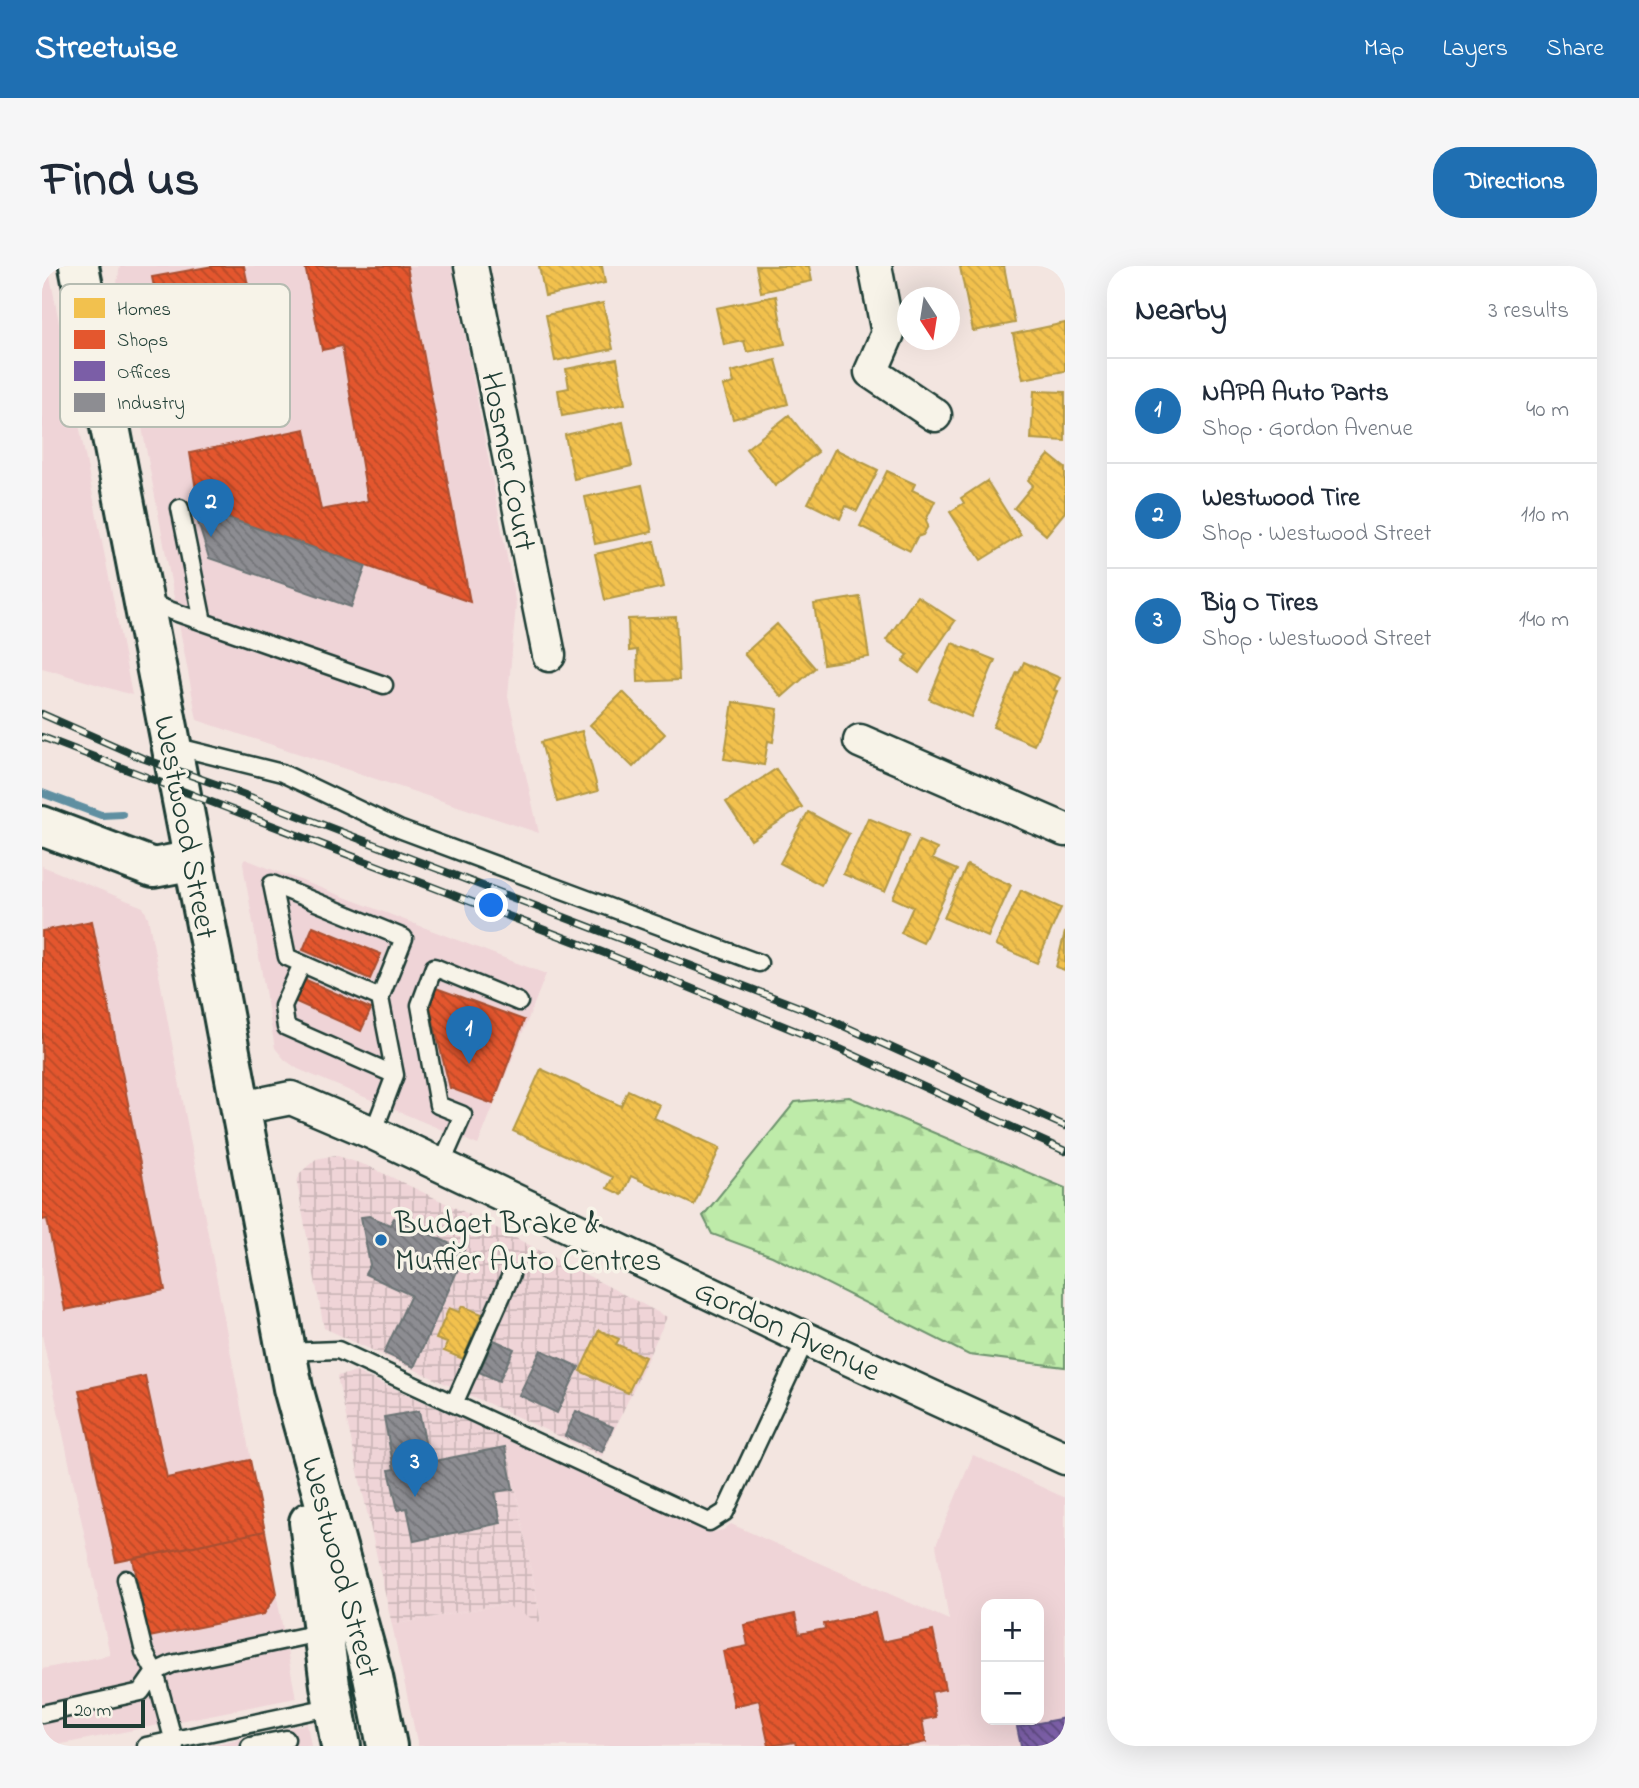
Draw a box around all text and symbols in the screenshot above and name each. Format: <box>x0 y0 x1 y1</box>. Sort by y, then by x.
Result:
text: Streetwise <box>35 25 177 73</box>
text: Map <box>1364 32 1404 67</box>
text: Layers <box>1442 32 1508 67</box>
text: Share <box>1546 32 1604 67</box>
text: Find us <box>42 146 199 218</box>
button: Directions <box>1433 147 1597 218</box>
legend <box>60 284 290 427</box>
north arrow <box>897 287 960 350</box>
text: Nearby <box>1135 290 1227 334</box>
text: 3 results <box>1488 295 1569 328</box>
text: Homes <box>117 297 171 324</box>
text: Shops <box>117 328 168 355</box>
text: Offices <box>117 360 171 387</box>
street label: Hosmer Court <box>466 368 547 556</box>
text: NAPA Auto Parts <box>1202 375 1389 413</box>
text: Industry <box>117 391 185 419</box>
text: 1 <box>1154 394 1162 427</box>
text: 40 m <box>1526 394 1569 427</box>
text: Shop · Gordon Avenue <box>1202 413 1413 446</box>
pin: 2 <box>188 479 234 537</box>
text: Westwood Tire <box>1202 480 1360 518</box>
text: 2 <box>1152 499 1164 532</box>
text: 110 m <box>1521 499 1569 532</box>
text: Shop · Westwood Street <box>1202 518 1432 551</box>
text: Big O Tires <box>1202 585 1318 623</box>
text: 3 <box>1153 604 1163 637</box>
text: 140 m <box>1519 604 1569 637</box>
text: Shop · Westwood Street <box>1202 623 1432 656</box>
street label: Westwood Street <box>139 712 228 944</box>
your location <box>474 888 508 922</box>
pin: 1 <box>446 1006 492 1064</box>
place label: Budget Brake & Muffler Auto Centres <box>394 1202 661 1286</box>
marker: Budget Brake & Muffler Auto Centres <box>373 1232 389 1248</box>
street label: Gordon Avenue <box>686 1268 888 1396</box>
pin: 3 <box>392 1439 438 1497</box>
street label: Westwood Street <box>287 1452 391 1684</box>
map controls <box>981 1599 1044 1725</box>
button: + <box>981 1599 1044 1662</box>
button: − <box>981 1662 1044 1725</box>
scale bar <box>63 1697 145 1729</box>
text: 20 m <box>74 1698 111 1725</box>

